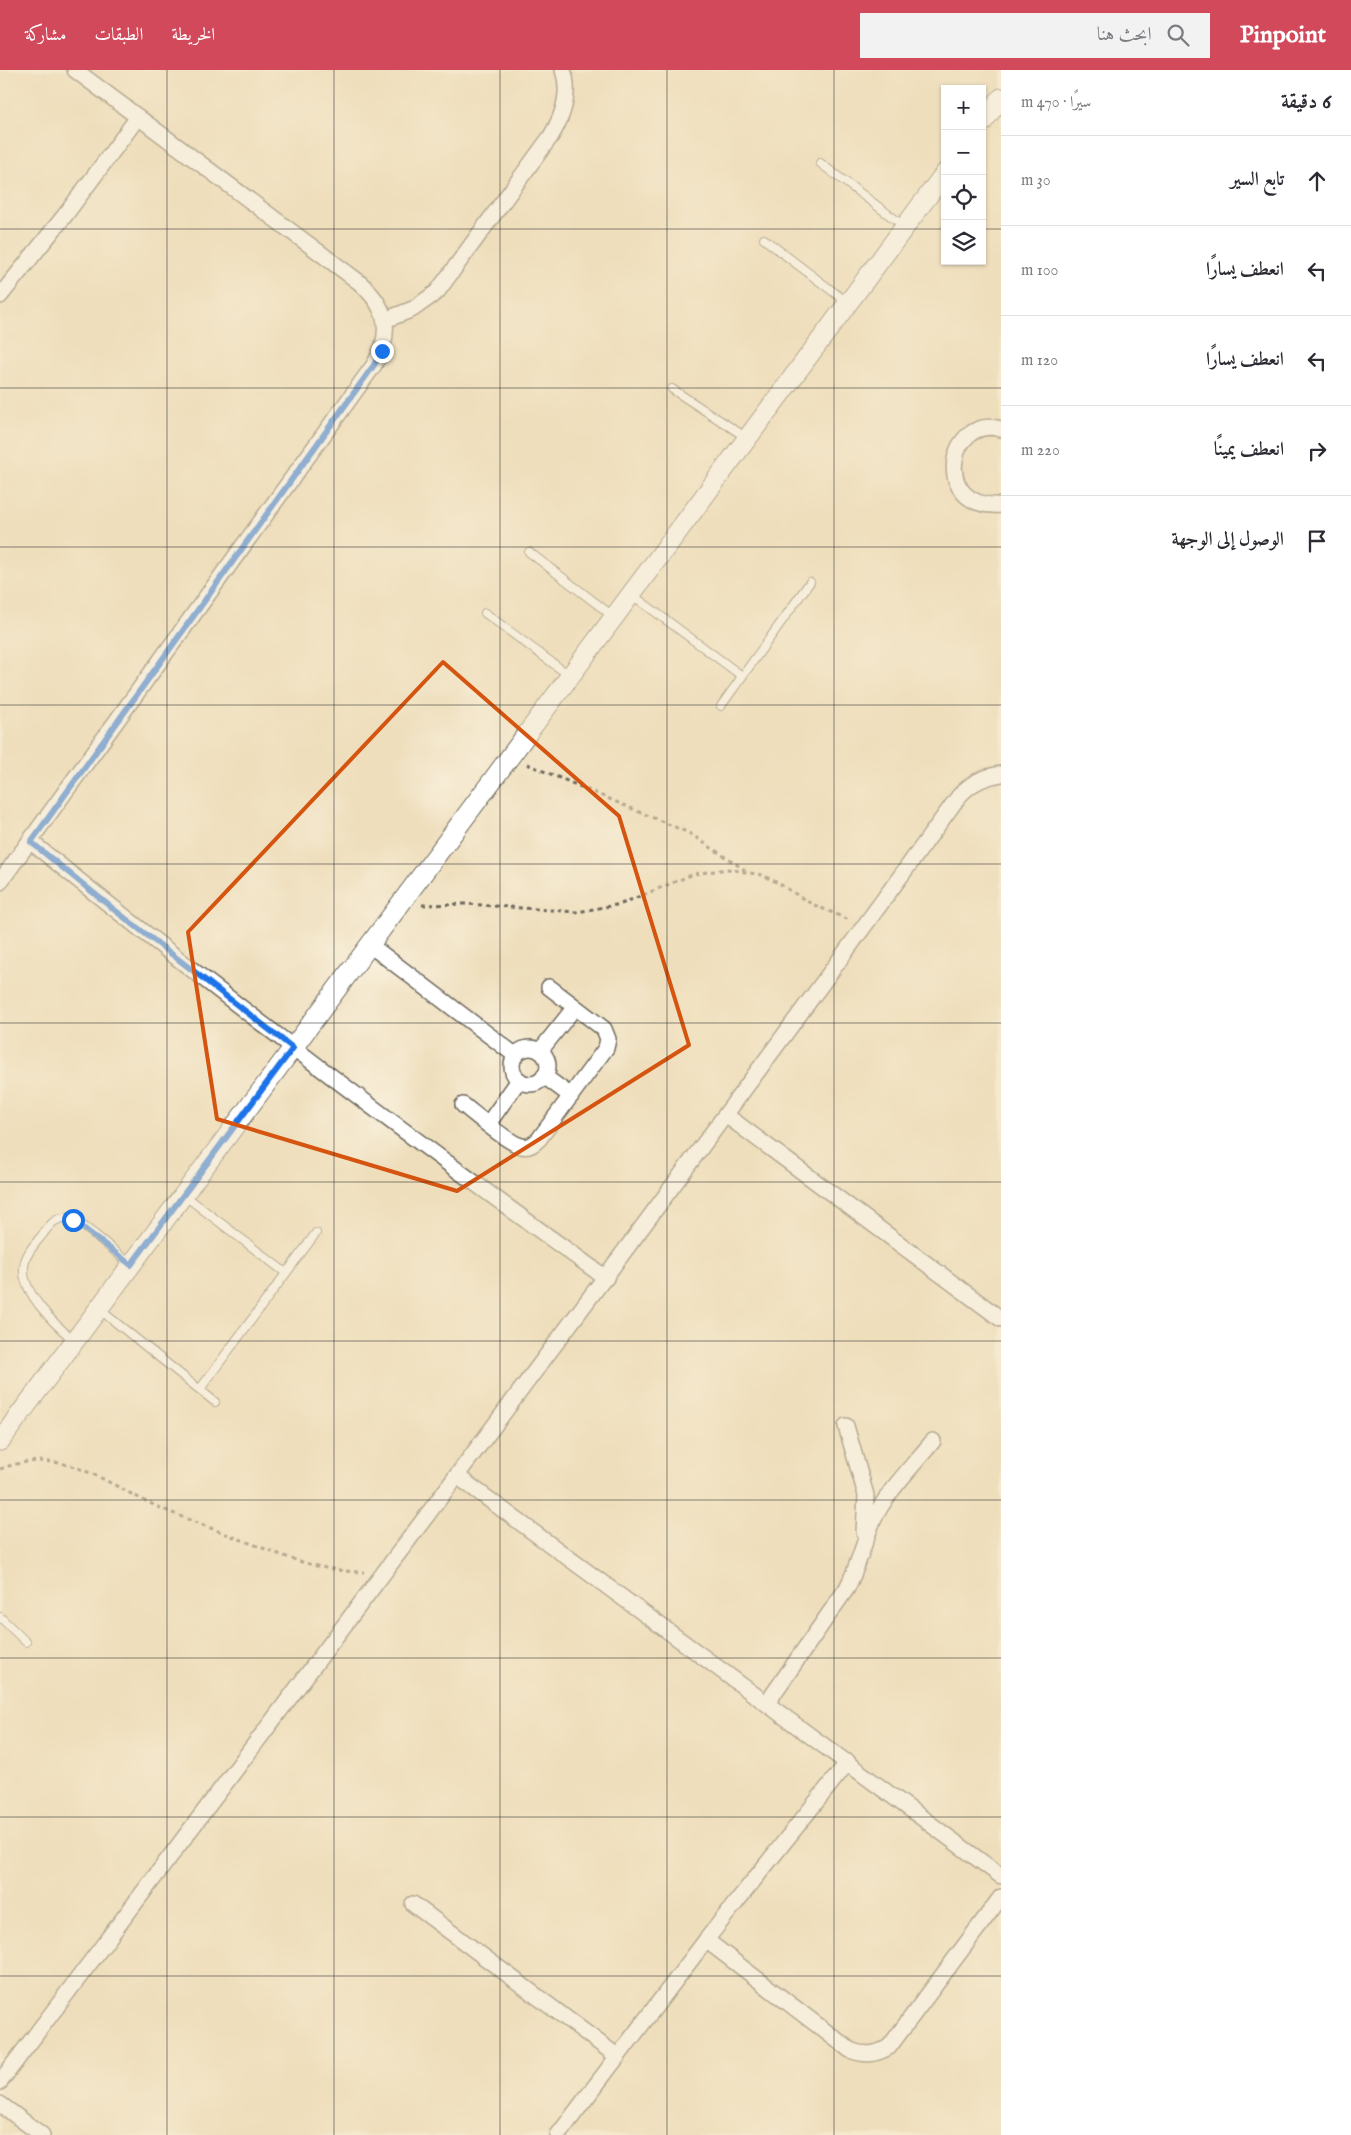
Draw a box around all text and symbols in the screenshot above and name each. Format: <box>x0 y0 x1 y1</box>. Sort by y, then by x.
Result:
search box <box>860 13 1210 58</box>
text: Pinpoint <box>1240 20 1326 51</box>
icon: search <box>1164 21 1192 49</box>
text: ابحث هنا <box>1097 23 1152 47</box>
text: مشاركة <box>25 24 66 47</box>
text: الطبقات <box>94 24 143 47</box>
text: الخريطة <box>171 24 215 47</box>
map controls <box>941 85 986 265</box>
button: + <box>941 85 986 130</box>
text: 6 دقيقة <box>1281 89 1331 116</box>
text: سيرًا · 470 m <box>1021 93 1091 113</box>
button: − <box>941 130 986 175</box>
icon: ahead <box>1303 167 1331 195</box>
text: تابع السير <box>1230 168 1284 192</box>
text: 30 m <box>1021 171 1051 191</box>
button: locate <box>941 175 986 220</box>
button: layers <box>941 220 986 265</box>
icon: left <box>1303 257 1331 285</box>
text: انعطف يسارًا <box>1206 258 1284 282</box>
text: 100 m <box>1021 261 1058 281</box>
route end <box>371 340 394 363</box>
icon: left <box>1303 347 1331 375</box>
text: انعطف يسارًا <box>1206 348 1284 372</box>
text: 120 m <box>1021 351 1058 371</box>
icon: right <box>1303 437 1331 465</box>
text: انعطف يمينًا <box>1214 438 1284 462</box>
text: 220 m <box>1021 441 1060 461</box>
icon: arrive <box>1303 527 1331 555</box>
text: الوصول إلى الوجهة <box>1172 528 1284 552</box>
route start <box>62 1209 85 1232</box>

